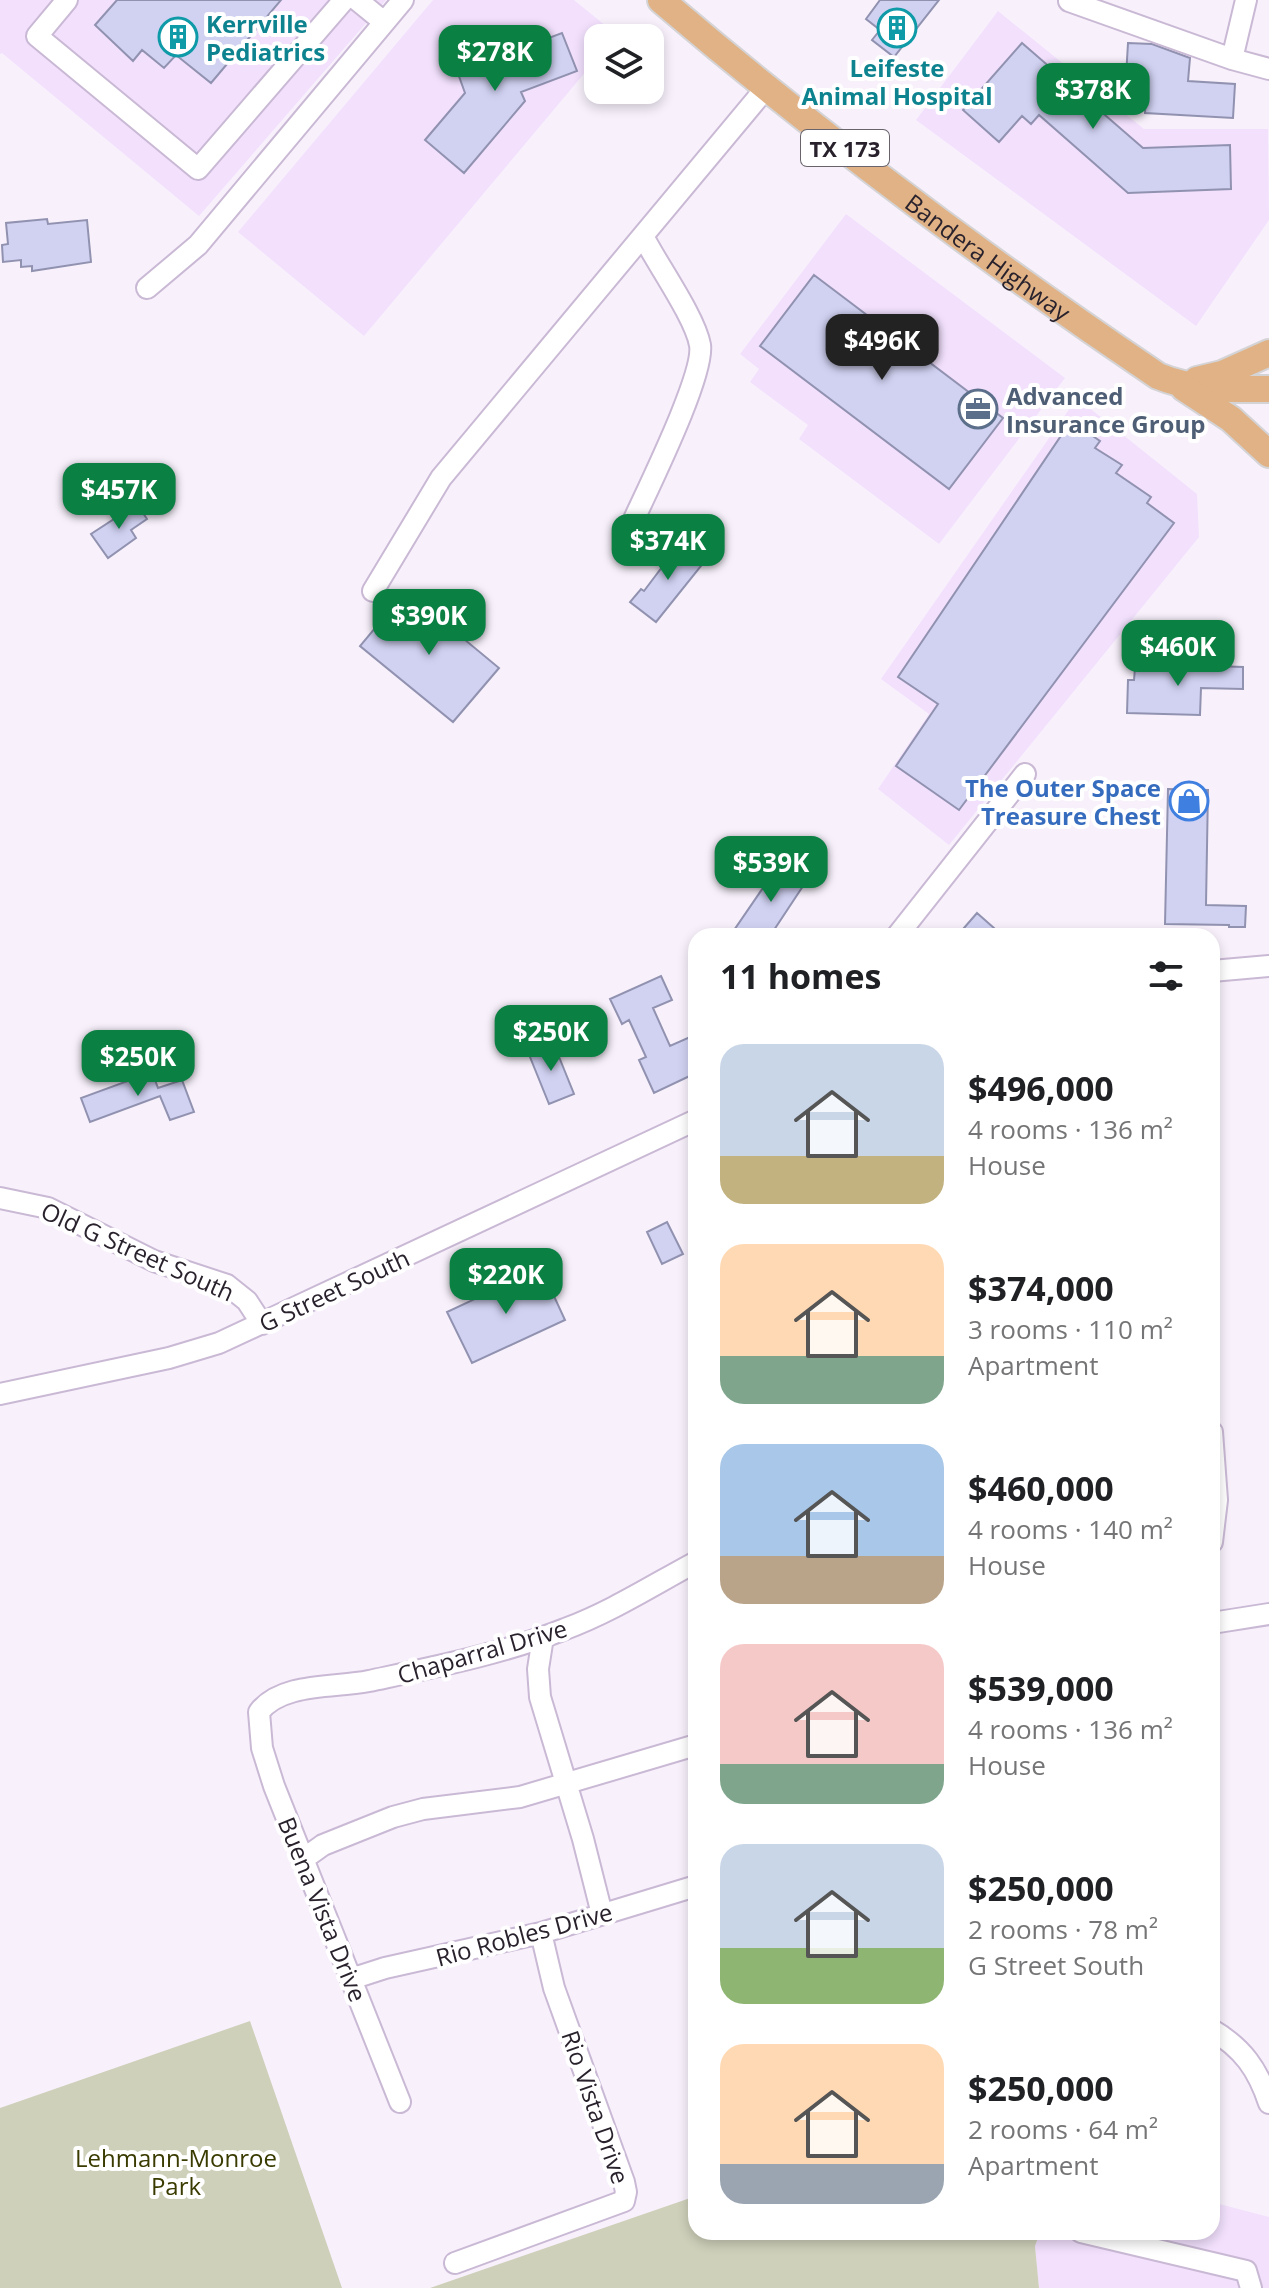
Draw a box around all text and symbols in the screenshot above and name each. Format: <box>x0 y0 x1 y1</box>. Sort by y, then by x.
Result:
place label: Kerrville Pediatrics <box>206 7 325 68</box>
building icon: Leifeste Animal Hospital <box>876 7 918 49</box>
building icon: Kerrville Pediatrics <box>157 16 199 58</box>
map controls <box>584 24 664 104</box>
button: layers <box>584 24 664 104</box>
pin: $278K <box>439 25 551 93</box>
text: $278K <box>457 33 533 69</box>
place label: Leifeste Animal Hospital <box>801 51 993 112</box>
pin: $378K <box>1037 63 1149 131</box>
text: $378K <box>1055 71 1131 107</box>
road number: TX 173 <box>801 130 889 166</box>
street label: Bandera Highway <box>899 185 1078 328</box>
pin: $496K <box>826 314 938 382</box>
text: $496K <box>844 322 920 358</box>
place label: Advanced Insurance Group <box>1006 379 1205 440</box>
office icon: Advanced Insurance Group <box>957 388 999 430</box>
pin: $457K <box>63 463 175 531</box>
text: $457K <box>81 471 157 507</box>
pin: $374K <box>612 514 724 582</box>
text: $374K <box>630 522 706 558</box>
pin: $390K <box>373 589 485 657</box>
text: $390K <box>391 597 467 633</box>
pin: $460K <box>1122 620 1234 688</box>
text: $460K <box>1140 628 1216 664</box>
place label: The Outer Space Treasure Chest <box>965 771 1161 832</box>
shop icon: The Outer Space Treasure Chest <box>1168 780 1210 822</box>
pin: $539K <box>715 836 827 904</box>
text: $539K <box>733 844 809 880</box>
text: 11 homes <box>720 953 881 999</box>
icon: filters <box>1144 954 1188 998</box>
pin: $250K <box>495 1005 607 1073</box>
text: $250K <box>513 1013 589 1049</box>
pin: $250K <box>82 1030 194 1098</box>
text: $250K <box>100 1038 176 1074</box>
text: $496,000 <box>968 1065 1114 1111</box>
icon: home <box>784 1076 880 1172</box>
text: 4 rooms · 136 m² <box>968 1111 1173 1147</box>
text: House <box>968 1147 1046 1183</box>
street label: Old G Street South <box>36 1194 240 1308</box>
street label: G Street South <box>253 1241 415 1339</box>
pin: $220K <box>450 1248 562 1316</box>
text: $220K <box>468 1256 544 1292</box>
text: $374,000 <box>968 1265 1114 1311</box>
icon: home <box>784 1276 880 1372</box>
text: 3 rooms · 110 m² <box>968 1311 1173 1347</box>
text: Apartment <box>968 1347 1099 1383</box>
text: $460,000 <box>968 1465 1114 1511</box>
icon: home <box>784 1476 880 1572</box>
text: 4 rooms · 140 m² <box>968 1511 1173 1547</box>
text: House <box>968 1547 1046 1583</box>
street label: Chaparral Drive <box>393 1611 571 1691</box>
text: $539,000 <box>968 1665 1114 1711</box>
icon: home <box>784 1676 880 1772</box>
text: 4 rooms · 136 m² <box>968 1711 1173 1747</box>
text: House <box>968 1747 1046 1783</box>
street label: Buena Vista Drive <box>271 1812 375 2006</box>
text: $250,000 <box>968 1865 1114 1911</box>
icon: home <box>784 1876 880 1972</box>
street label: Rio Robles Drive <box>432 1895 616 1973</box>
text: 2 rooms · 78 m² <box>968 1911 1158 1947</box>
text: G Street South <box>968 1947 1144 1983</box>
street label: Rio Vista Drive <box>554 2026 638 2188</box>
text: $250,000 <box>968 2065 1114 2111</box>
icon: home <box>784 2076 880 2172</box>
text: 2 rooms · 64 m² <box>968 2111 1158 2147</box>
park label: Lehmann-Monroe Park <box>75 2141 277 2202</box>
text: Apartment <box>968 2147 1099 2183</box>

